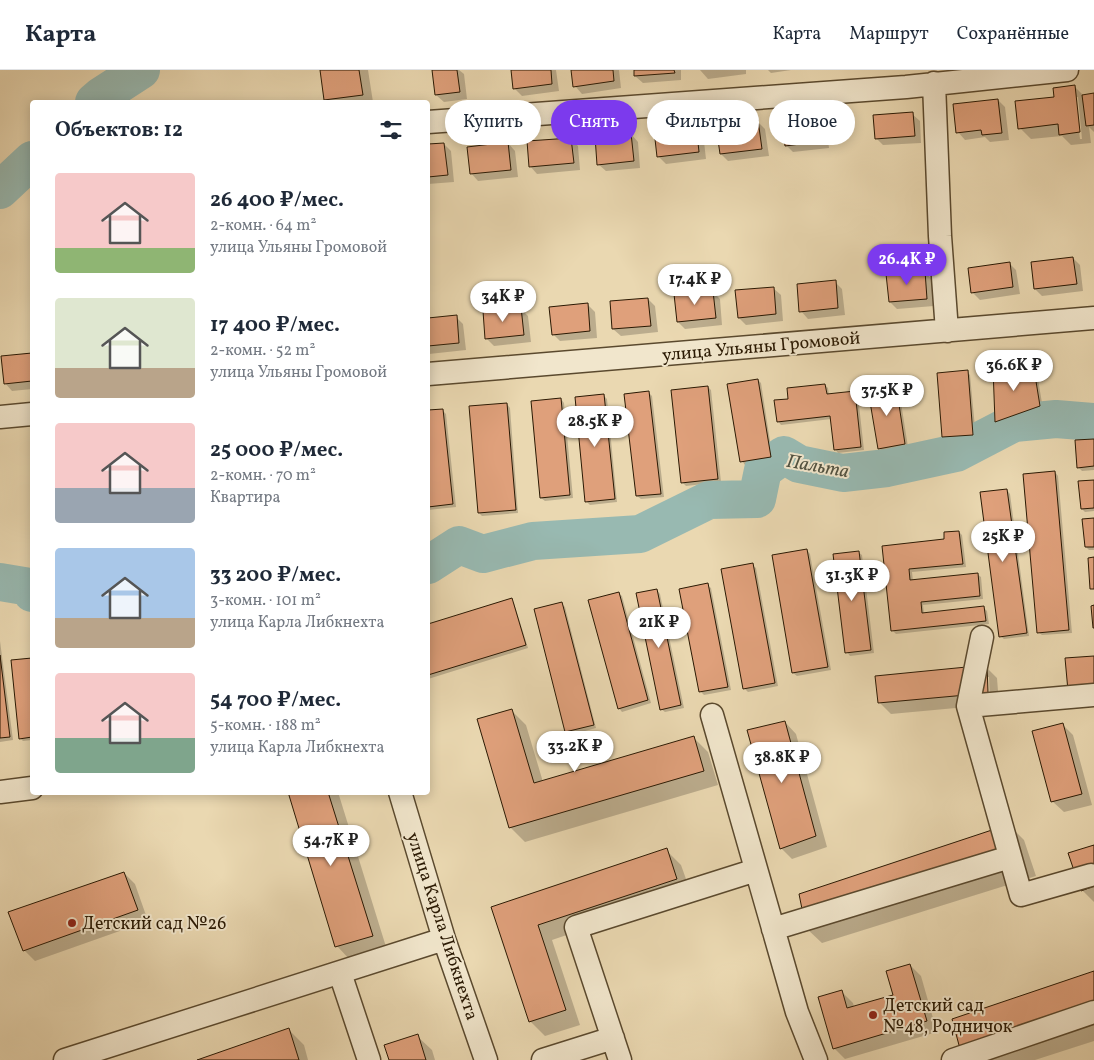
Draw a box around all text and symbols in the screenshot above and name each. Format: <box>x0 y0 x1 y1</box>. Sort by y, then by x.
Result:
text: Карта <box>25 18 96 52</box>
text: Карта <box>772 22 821 47</box>
text: Маршрут <box>849 22 929 47</box>
text: Сохранённые <box>957 22 1069 47</box>
chip: Купить <box>445 100 541 145</box>
chip: Снять <box>551 100 637 145</box>
chip: Фильтры <box>647 100 759 145</box>
chip: Новое <box>769 100 855 145</box>
text: Объектов: 12 <box>55 116 183 145</box>
icon: filters <box>377 116 405 144</box>
text: 26 400 ₽/мес. <box>210 186 344 215</box>
icon: home <box>95 193 155 253</box>
text: 2-комн. · 64 m² <box>210 215 316 237</box>
text: улица Ульяны Громовой <box>210 237 387 259</box>
pin: 26.4K ₽ <box>861 244 953 286</box>
text: 26.4K ₽ <box>878 249 936 271</box>
pin: 17.4K ₽ <box>649 264 741 306</box>
text: 17.4K ₽ <box>669 269 721 291</box>
pin: 34K ₽ <box>468 280 538 323</box>
text: 34K ₽ <box>481 286 525 308</box>
text: 17 400 ₽/мес. <box>210 311 340 340</box>
icon: home <box>95 318 155 378</box>
street label: улица Ульяны Громовой <box>661 326 861 369</box>
text: 2-комн. · 52 m² <box>210 340 315 362</box>
pin: 36.6K ₽ <box>968 350 1060 392</box>
text: 36.6K ₽ <box>986 355 1042 377</box>
text: улица Ульяны Громовой <box>210 362 387 384</box>
pin: 37.5K ₽ <box>841 374 933 417</box>
text: 37.5K ₽ <box>861 380 913 402</box>
pin: 28.5K ₽ <box>549 406 641 448</box>
text: 28.5K ₽ <box>568 411 622 433</box>
text: 25 000 ₽/мес. <box>210 436 343 465</box>
icon: home <box>95 443 155 503</box>
water label: Пальта <box>784 449 851 485</box>
text: 2-комн. · 70 m² <box>210 465 316 487</box>
text: Квартира <box>210 487 280 509</box>
pin: 25K ₽ <box>968 520 1038 563</box>
text: 25K ₽ <box>982 526 1024 548</box>
pin: 31.3K ₽ <box>806 560 898 602</box>
text: 33 200 ₽/мес. <box>210 561 341 590</box>
text: 31.3K ₽ <box>826 565 878 587</box>
icon: home <box>95 568 155 628</box>
text: 3-комн. · 101 m² <box>210 590 321 612</box>
pin: 21K ₽ <box>624 606 694 649</box>
text: улица Карла Либкнехта <box>210 612 384 634</box>
text: 21K ₽ <box>639 612 679 634</box>
text: 54 700 ₽/мес. <box>210 686 341 715</box>
icon: home <box>95 693 155 753</box>
text: 5-комн. · 188 m² <box>210 715 321 737</box>
pin: 33.2K ₽ <box>529 730 621 773</box>
text: 33.2K ₽ <box>548 736 602 758</box>
text: улица Карла Либкнехта <box>210 737 384 759</box>
pin: 38.8K ₽ <box>736 742 828 784</box>
text: 38.8K ₽ <box>754 747 810 769</box>
pin: 54.7K ₽ <box>285 824 377 867</box>
street label: улица Карла Либкнехта <box>399 829 484 1024</box>
text: 54.7K ₽ <box>304 830 358 852</box>
place label: Детский сад №26 <box>82 912 226 937</box>
marker: Детский сад №26 <box>66 917 78 929</box>
place label: Детский сад №48, Родничок <box>883 994 1013 1040</box>
marker: Детский сад №48, Родничок <box>867 1009 879 1021</box>

